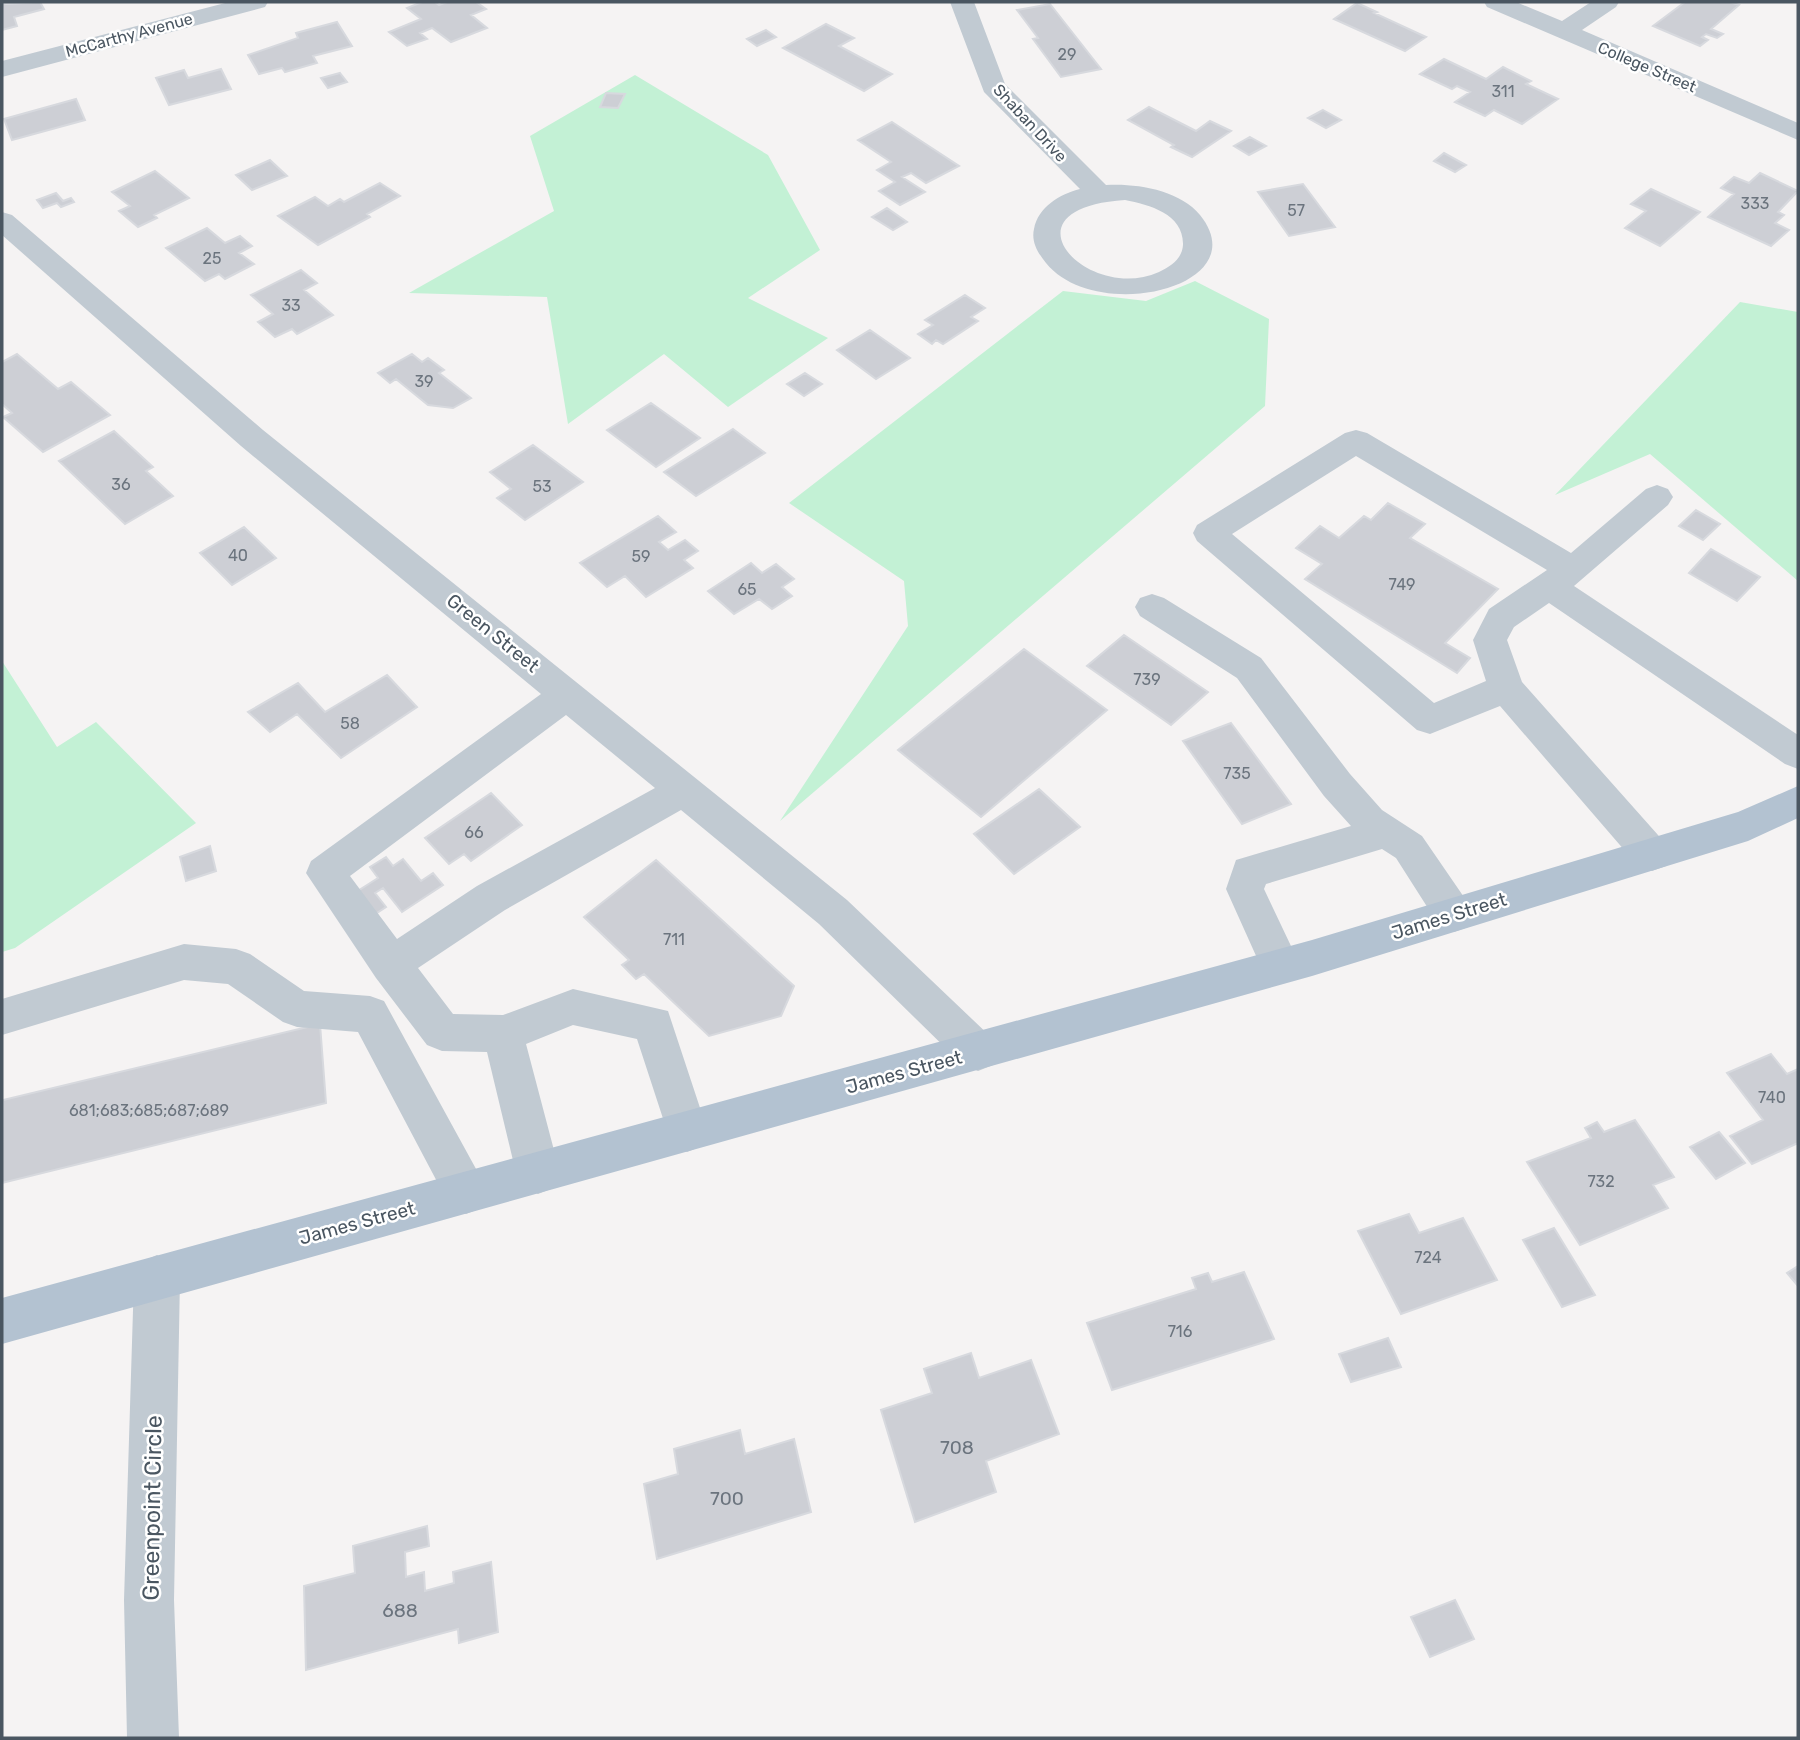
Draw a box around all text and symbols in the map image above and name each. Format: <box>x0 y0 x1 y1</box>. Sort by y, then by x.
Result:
street label: McCarthy Avenue <box>63 9 195 61</box>
street label: College Street <box>1595 38 1699 96</box>
house number: 29 <box>1058 45 1076 64</box>
street label: Shaban Drive <box>989 80 1071 166</box>
house number: 311 <box>1491 82 1515 101</box>
house number: 333 <box>1741 194 1769 213</box>
house number: 57 <box>1287 201 1305 220</box>
house number: 25 <box>203 249 221 268</box>
house number: 33 <box>281 296 301 315</box>
house number: 39 <box>414 372 434 391</box>
house number: 36 <box>111 475 131 494</box>
house number: 53 <box>532 477 552 496</box>
house number: 40 <box>228 546 248 565</box>
house number: 59 <box>632 547 651 566</box>
house number: 749 <box>1389 575 1415 594</box>
house number: 65 <box>737 580 757 599</box>
street label: Green Street <box>442 589 544 678</box>
house number: 739 <box>1133 670 1161 689</box>
house number: 58 <box>340 714 360 733</box>
house number: 735 <box>1223 764 1251 783</box>
house number: 66 <box>464 823 484 842</box>
street label: James Street <box>1389 887 1510 944</box>
house number: 711 <box>663 930 685 949</box>
street label: James Street <box>843 1045 965 1099</box>
house number: 740 <box>1758 1088 1786 1107</box>
house number: 681;683;685;687;689 <box>69 1101 229 1120</box>
house number: 732 <box>1587 1172 1615 1191</box>
street label: James Street <box>296 1196 418 1250</box>
house number: 724 <box>1414 1248 1442 1267</box>
house number: 716 <box>1168 1322 1193 1341</box>
street label: Greenpoint Circle <box>136 1415 168 1601</box>
house number: 708 <box>940 1436 974 1459</box>
house number: 700 <box>710 1487 744 1510</box>
house number: 688 <box>382 1599 418 1622</box>

